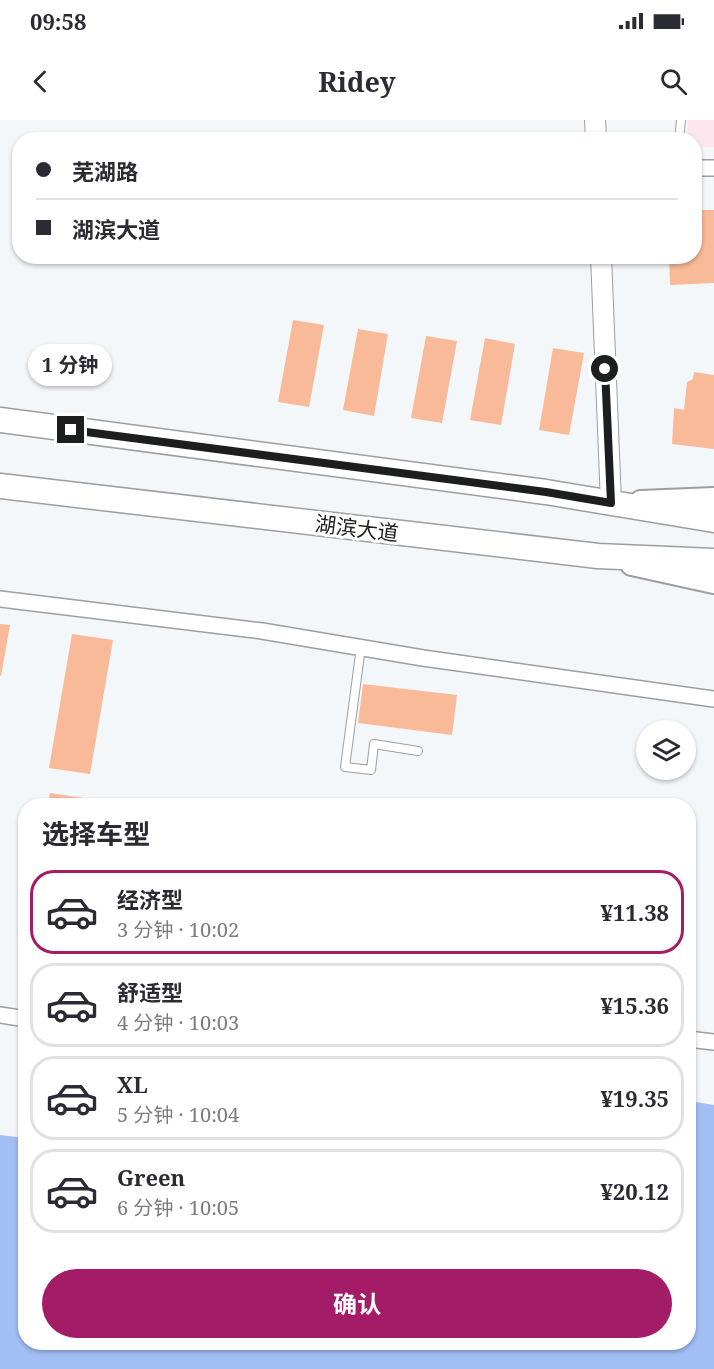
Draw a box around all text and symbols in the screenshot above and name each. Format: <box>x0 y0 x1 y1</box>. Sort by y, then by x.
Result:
text: 09:58 <box>30 6 86 36</box>
text: Ridey <box>318 63 396 100</box>
icon: back <box>24 65 57 98</box>
icon: search <box>657 65 690 98</box>
text: 芜湖路 <box>72 156 138 186</box>
text: 湖滨大道 <box>72 214 160 244</box>
callout: 1 分钟 <box>29 343 113 385</box>
text: 1 分钟 <box>42 351 98 378</box>
route start <box>591 355 618 382</box>
route end <box>57 416 84 443</box>
street label: 湖滨大道 <box>314 509 400 547</box>
map controls <box>636 720 696 780</box>
button: layers <box>636 720 696 780</box>
text: 选择车型 <box>42 815 150 852</box>
text: 经济型 <box>117 884 183 914</box>
icon: car <box>45 885 99 939</box>
text: ¥11.38 <box>600 897 669 927</box>
text: 3 分钟 · 10:02 <box>117 916 239 943</box>
text: 舒适型 <box>117 977 183 1007</box>
icon: car <box>45 978 99 1032</box>
text: ¥15.36 <box>600 990 669 1020</box>
text: 4 分钟 · 10:03 <box>117 1009 239 1036</box>
text: XL <box>117 1069 148 1099</box>
icon: car <box>45 1071 99 1125</box>
text: ¥19.35 <box>600 1083 669 1113</box>
text: 5 分钟 · 10:04 <box>117 1101 239 1128</box>
text: Green <box>117 1162 185 1192</box>
icon: car <box>45 1164 99 1218</box>
text: ¥20.12 <box>600 1176 669 1206</box>
text: 6 分钟 · 10:05 <box>117 1194 239 1221</box>
button: 确认 <box>42 1269 672 1338</box>

